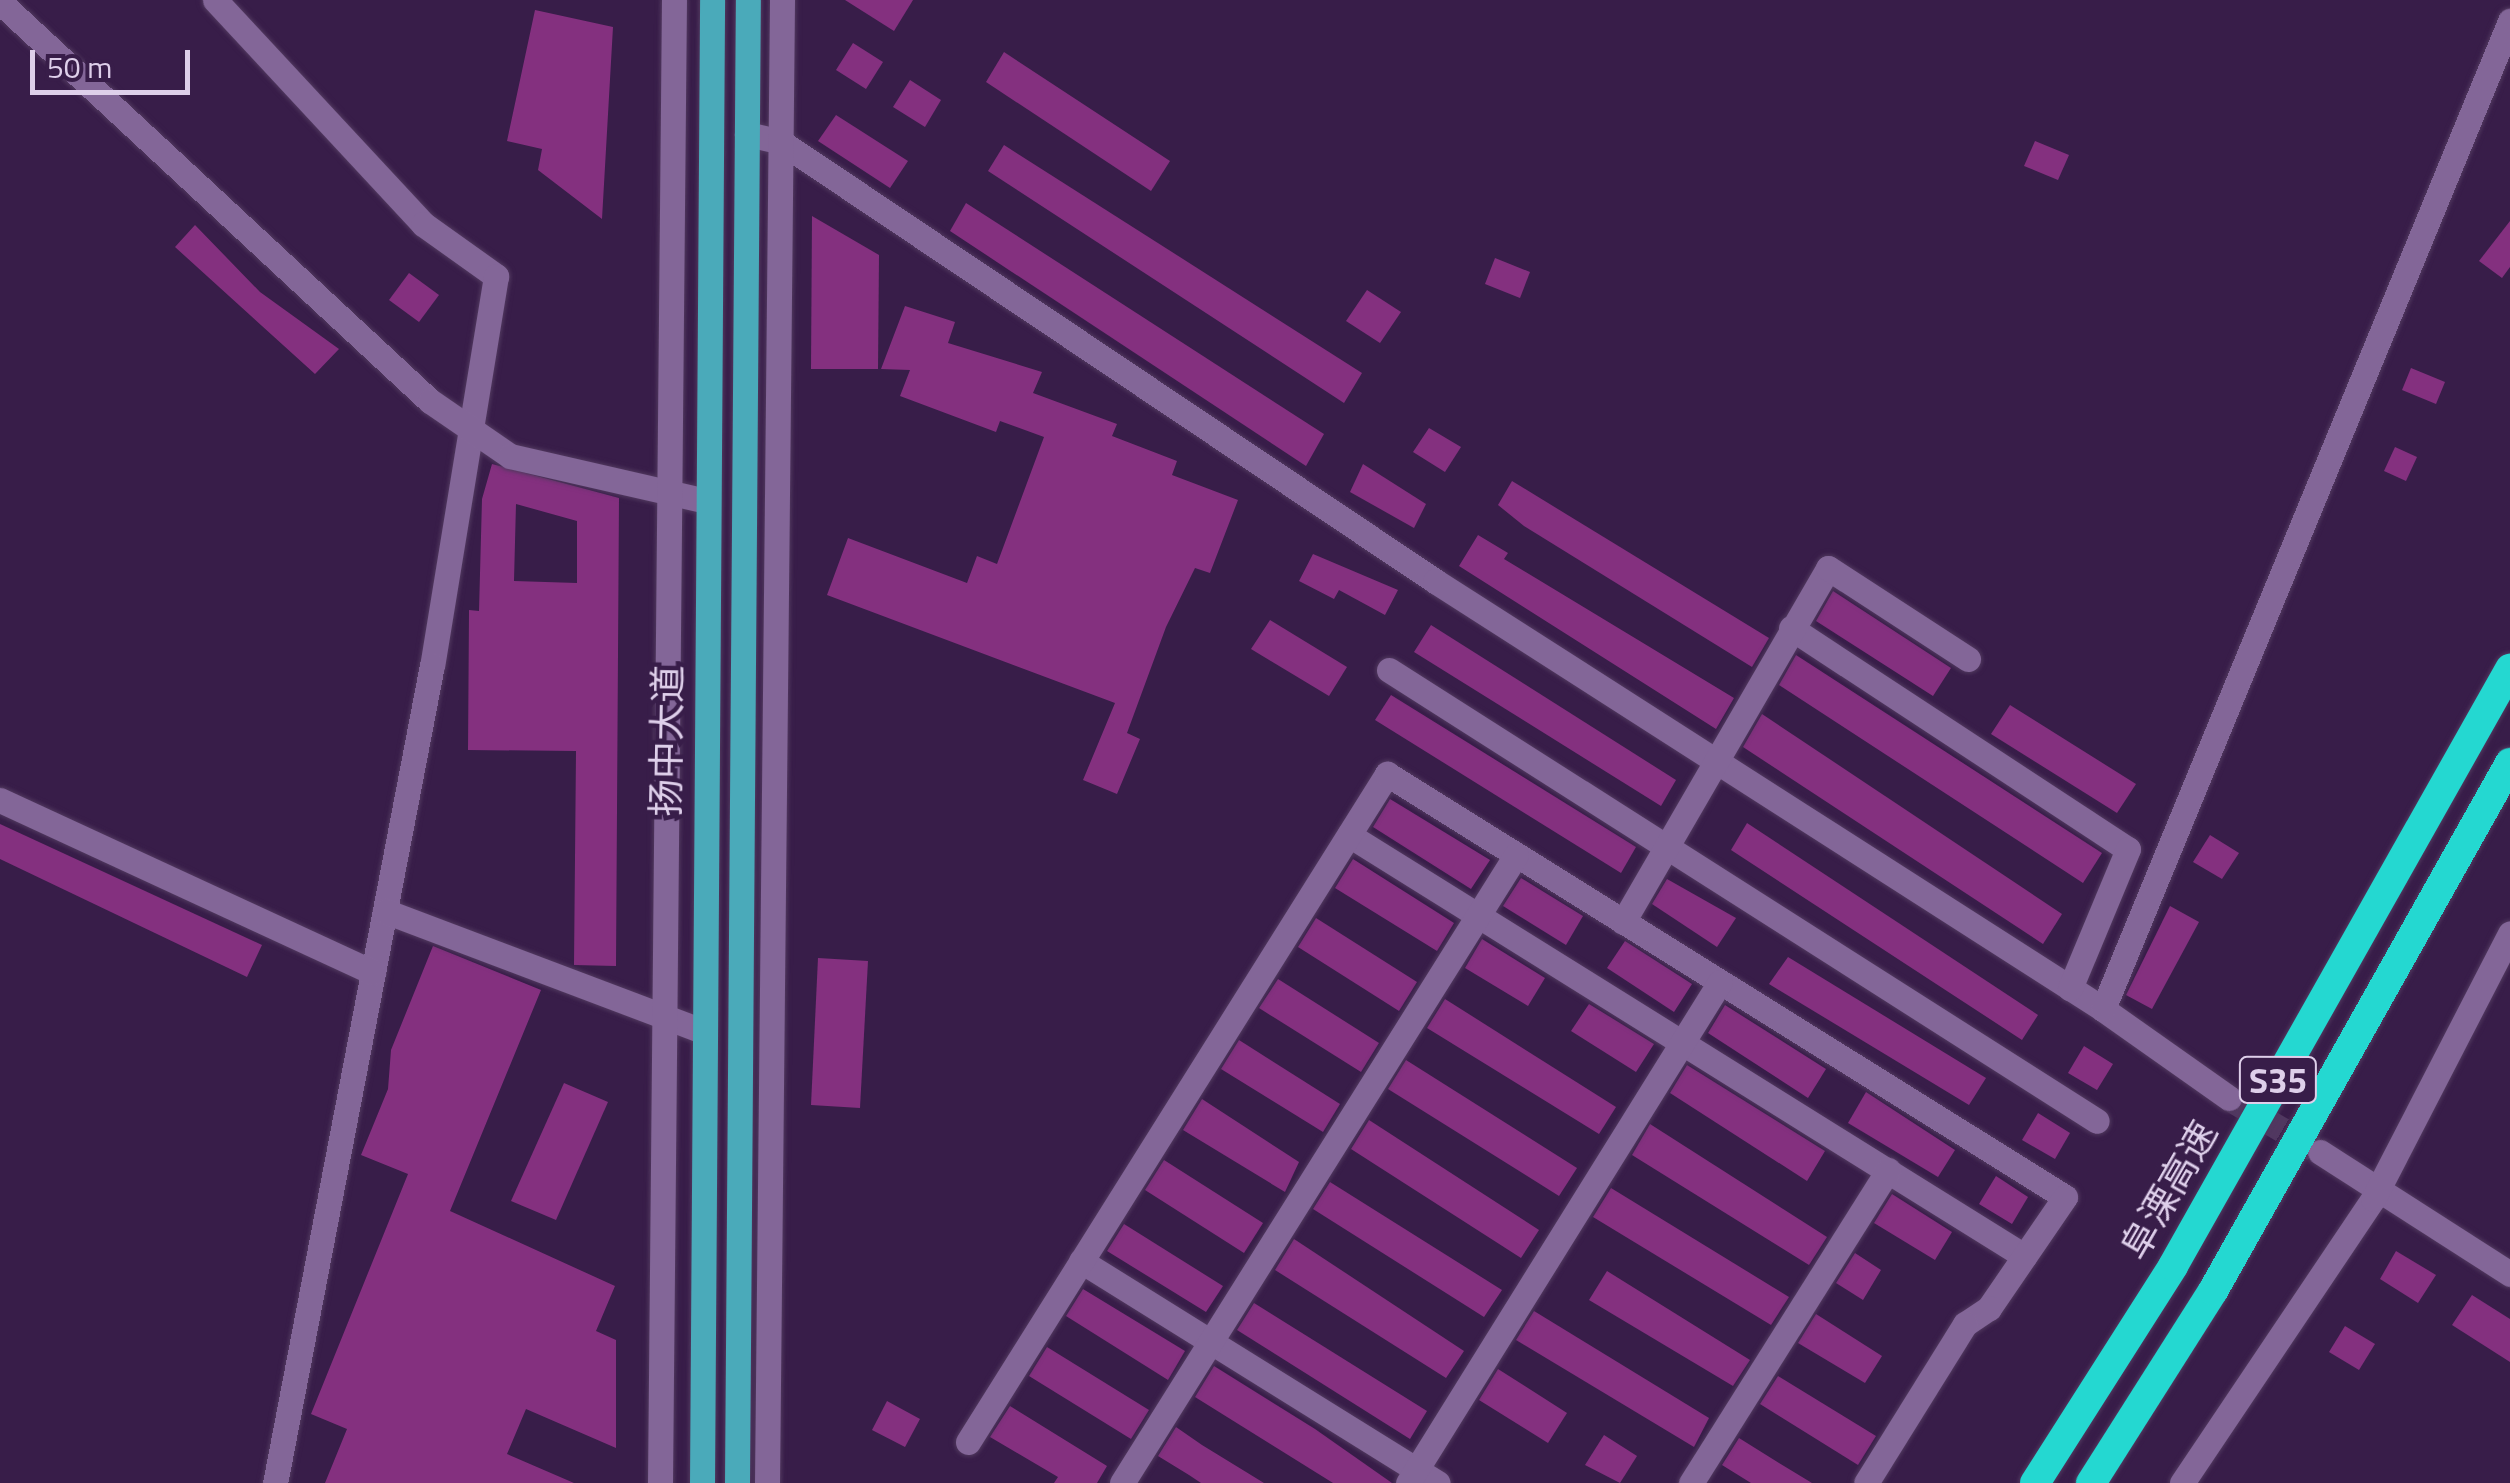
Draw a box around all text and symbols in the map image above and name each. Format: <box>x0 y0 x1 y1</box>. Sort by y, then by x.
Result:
scale bar <box>35 30 195 92</box>
text: 50 m <box>47 44 112 90</box>
street label: 扬中大道 <box>643 665 691 817</box>
road number: S35 <box>2238 1050 2318 1110</box>
street label: 阜溧高速 <box>2111 1113 2227 1267</box>

